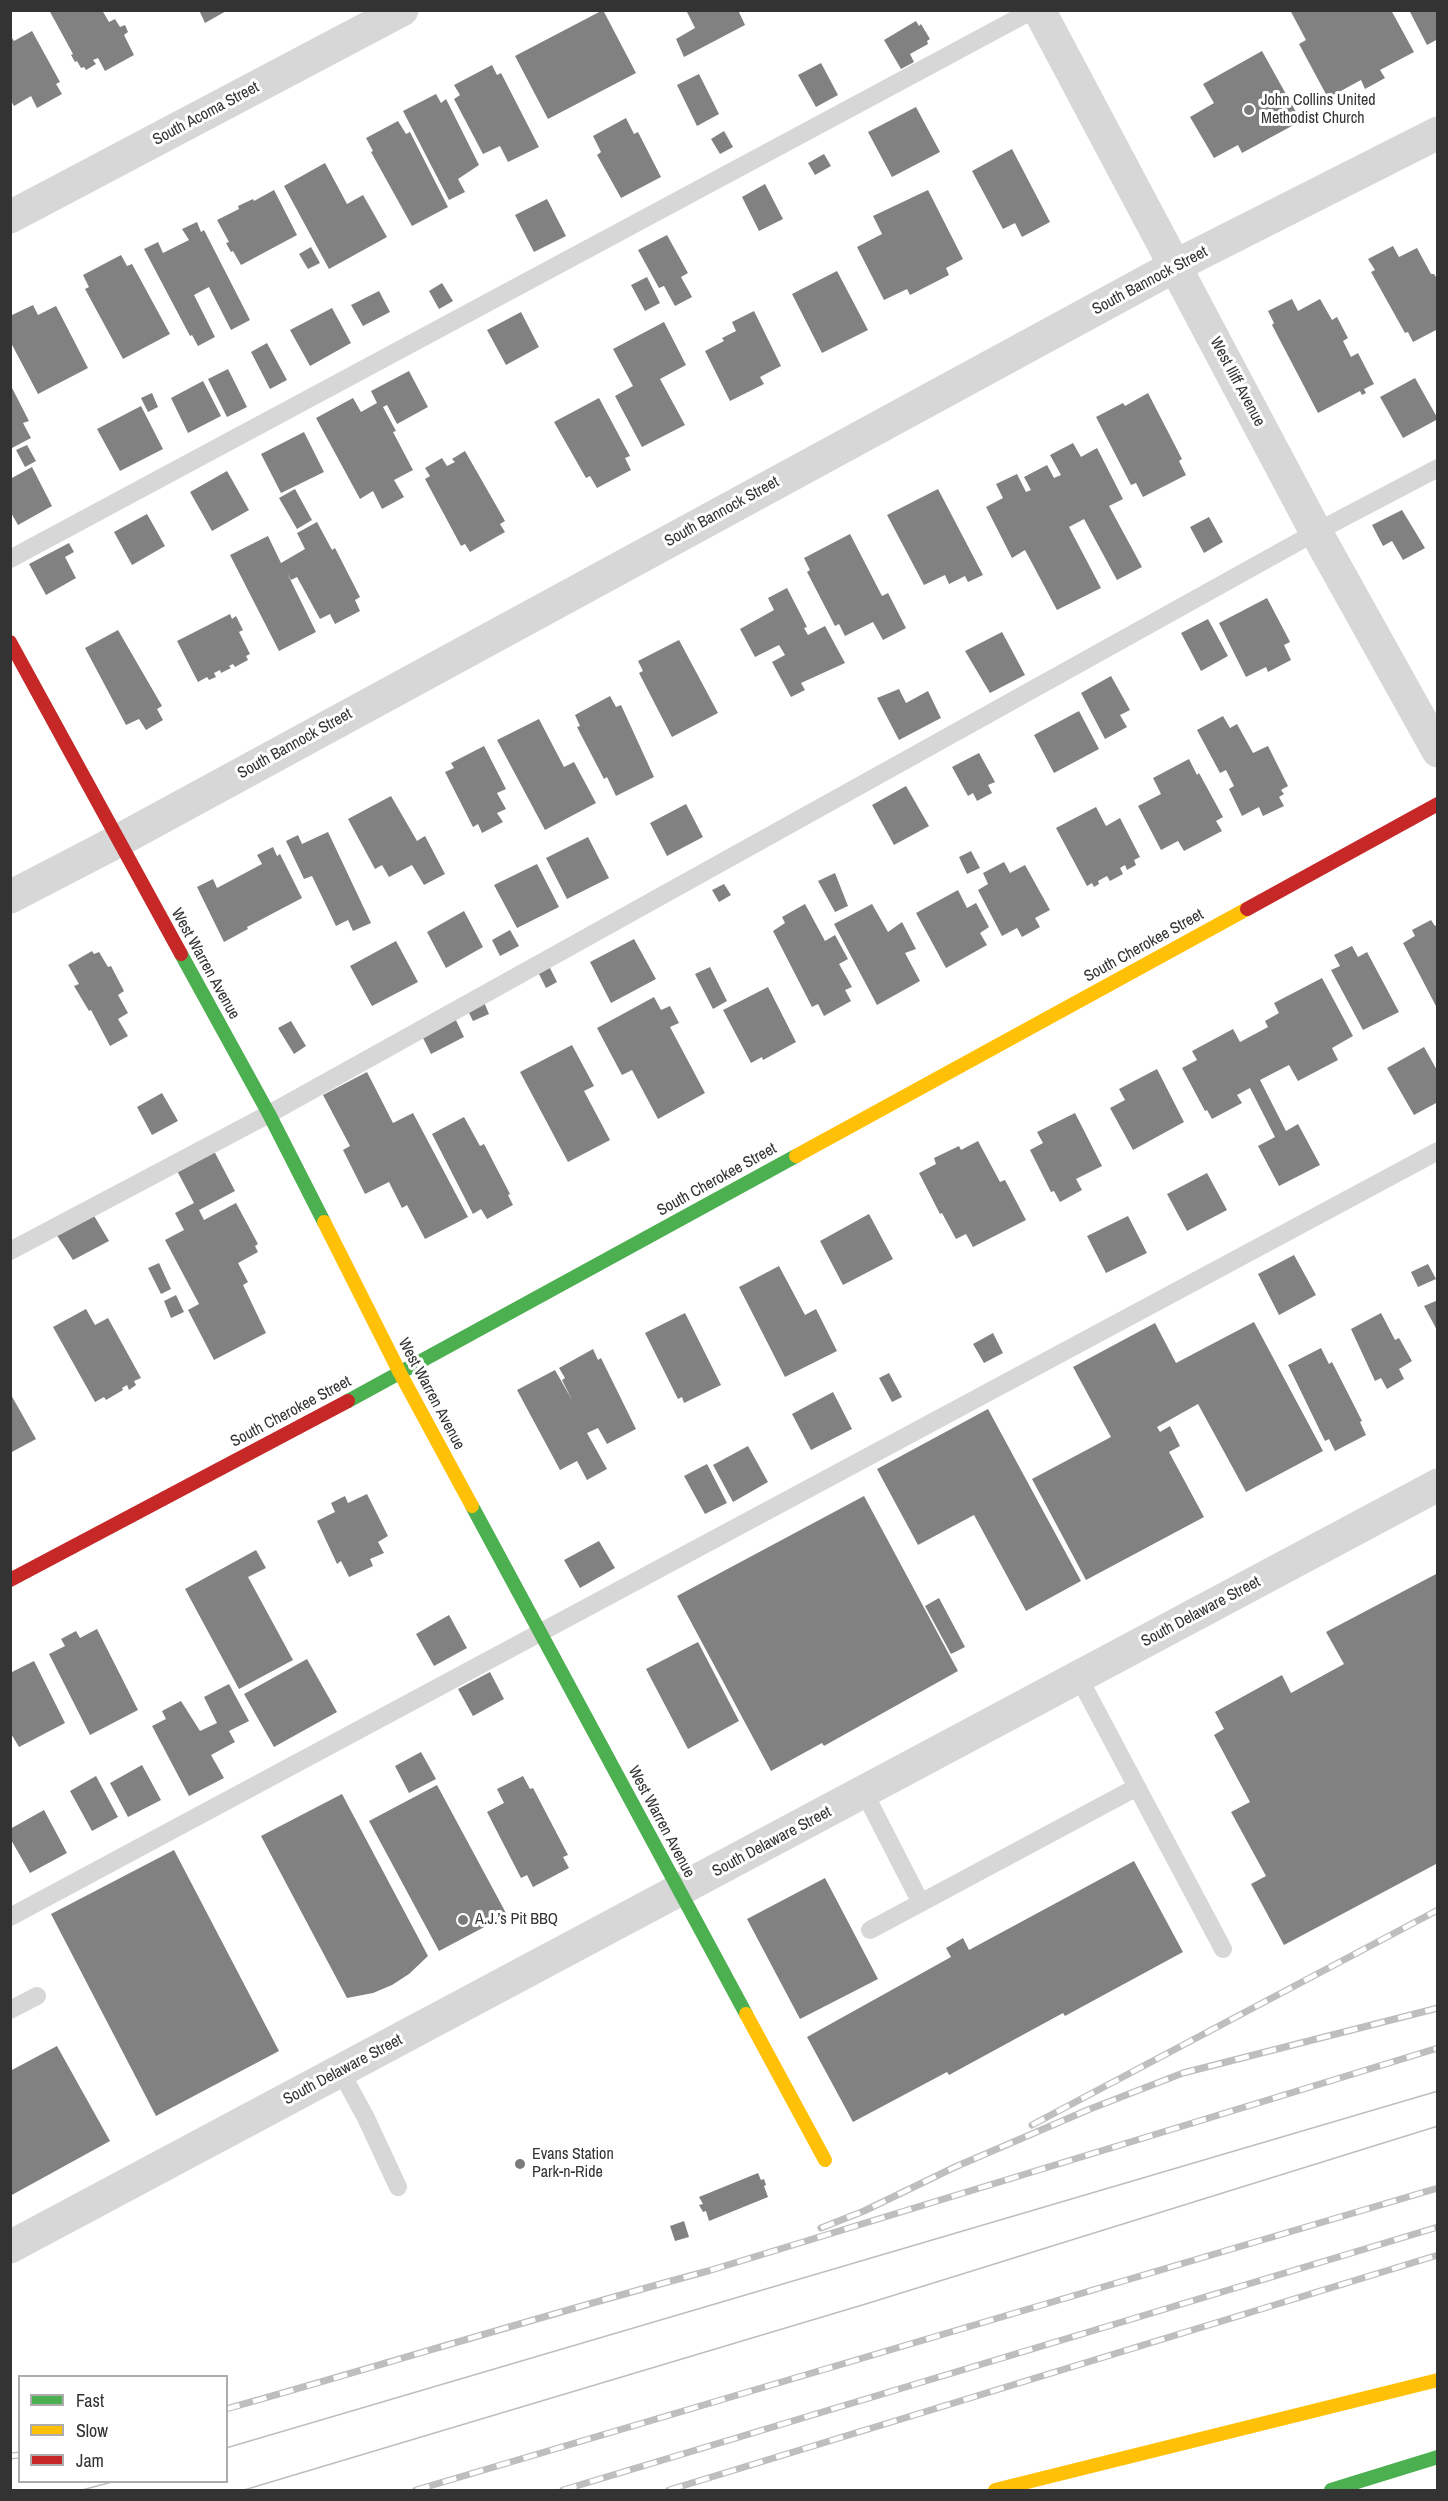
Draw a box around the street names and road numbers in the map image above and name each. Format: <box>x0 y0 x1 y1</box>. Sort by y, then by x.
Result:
street label: South Acoma Street <box>150 78 262 150</box>
street label: South Bannock Street <box>1089 243 1211 319</box>
street label: West Iliff Avenue <box>1205 334 1269 430</box>
street label: South Bannock Street <box>662 473 782 551</box>
street label: South Bannock Street <box>235 705 355 783</box>
street label: West Warren Avenue <box>167 905 243 1023</box>
street label: South Cherokee Street <box>1081 905 1207 987</box>
street label: South Cherokee Street <box>654 1139 780 1221</box>
street label: West Warren Avenue <box>393 1335 469 1453</box>
street label: South Cherokee Street <box>228 1372 354 1452</box>
street label: South Delaware Street <box>1138 1573 1264 1651</box>
street label: West Warren Avenue <box>623 1763 699 1881</box>
street label: South Delaware Street <box>709 1803 835 1881</box>
street label: South Delaware Street <box>280 2031 406 2109</box>

